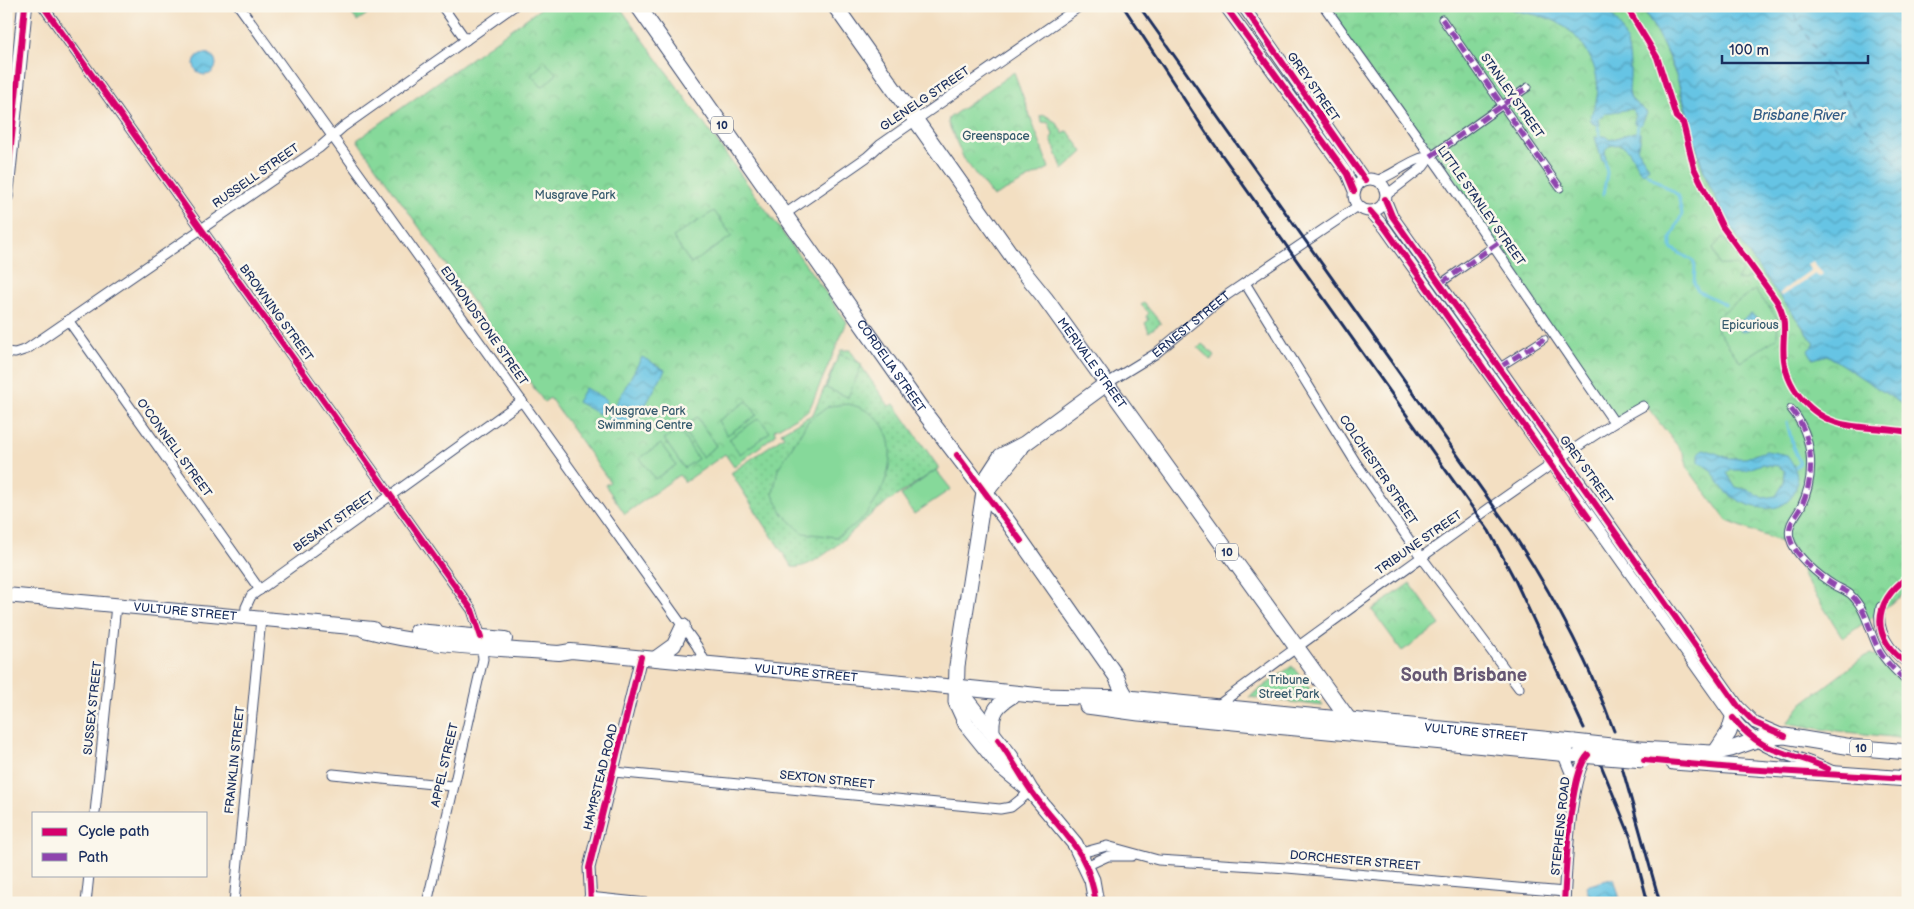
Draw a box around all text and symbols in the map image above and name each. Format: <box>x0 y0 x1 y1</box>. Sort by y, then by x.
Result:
scale bar <box>1722 32 1868 64</box>
text: 100 m <box>1729 41 1769 60</box>
street label: GREY STREET <box>1284 49 1343 125</box>
street label: STANLEY STREET <box>1477 51 1547 142</box>
street label: GLENELG STREET <box>877 63 973 135</box>
water label: Brisbane River <box>1753 107 1846 124</box>
road number: 10 <box>711 116 733 134</box>
park label: Greenspace <box>962 129 1030 144</box>
street label: RUSSELL STREET <box>210 140 303 212</box>
street label: LITTLE STANLEY STREET <box>1434 143 1529 269</box>
park label: Musgrave Park <box>535 188 616 203</box>
street label: BROWNING STREET <box>236 262 317 365</box>
street label: EDMONDSTONE STREET <box>437 263 531 389</box>
street label: ERNEST STREET <box>1149 288 1234 361</box>
street label: MERIVALE STREET <box>1054 315 1130 412</box>
street label: CORDELIA STREET <box>853 317 929 416</box>
park label: Epicurious <box>1721 318 1779 333</box>
street label: O'CONNELL STREET <box>133 396 215 501</box>
park label: Musgrave Park Swimming Centre <box>597 404 693 433</box>
street label: COLCHESTER STREET <box>1336 412 1421 528</box>
street label: GREY STREET <box>1556 433 1616 508</box>
street label: BESANT STREET <box>290 488 378 556</box>
street label: TRIBUNE STREET <box>1373 507 1466 578</box>
road number: 10 <box>1216 544 1238 560</box>
street label: VULTURE STREET <box>133 599 238 624</box>
street label: SUSSEX STREET <box>81 660 105 756</box>
street label: VULTURE STREET <box>754 661 859 685</box>
district label: South Brisbane <box>1401 665 1527 686</box>
park label: Tribune Street Park <box>1259 673 1319 702</box>
street label: FRANKLIN STREET <box>222 705 248 815</box>
street label: VULTURE STREET <box>1424 720 1529 745</box>
street label: APPEL STREET <box>428 721 462 809</box>
street label: HAMPSTEAD ROAD <box>581 722 622 832</box>
road number: 10 <box>1850 740 1872 756</box>
street label: SEXTON STREET <box>779 768 876 793</box>
street label: STEPHENS ROAD <box>1548 776 1574 876</box>
legend <box>32 812 208 876</box>
text: Cycle path <box>78 822 149 841</box>
text: Path <box>78 848 108 867</box>
street label: DORCHESTER STREET <box>1289 848 1422 874</box>

